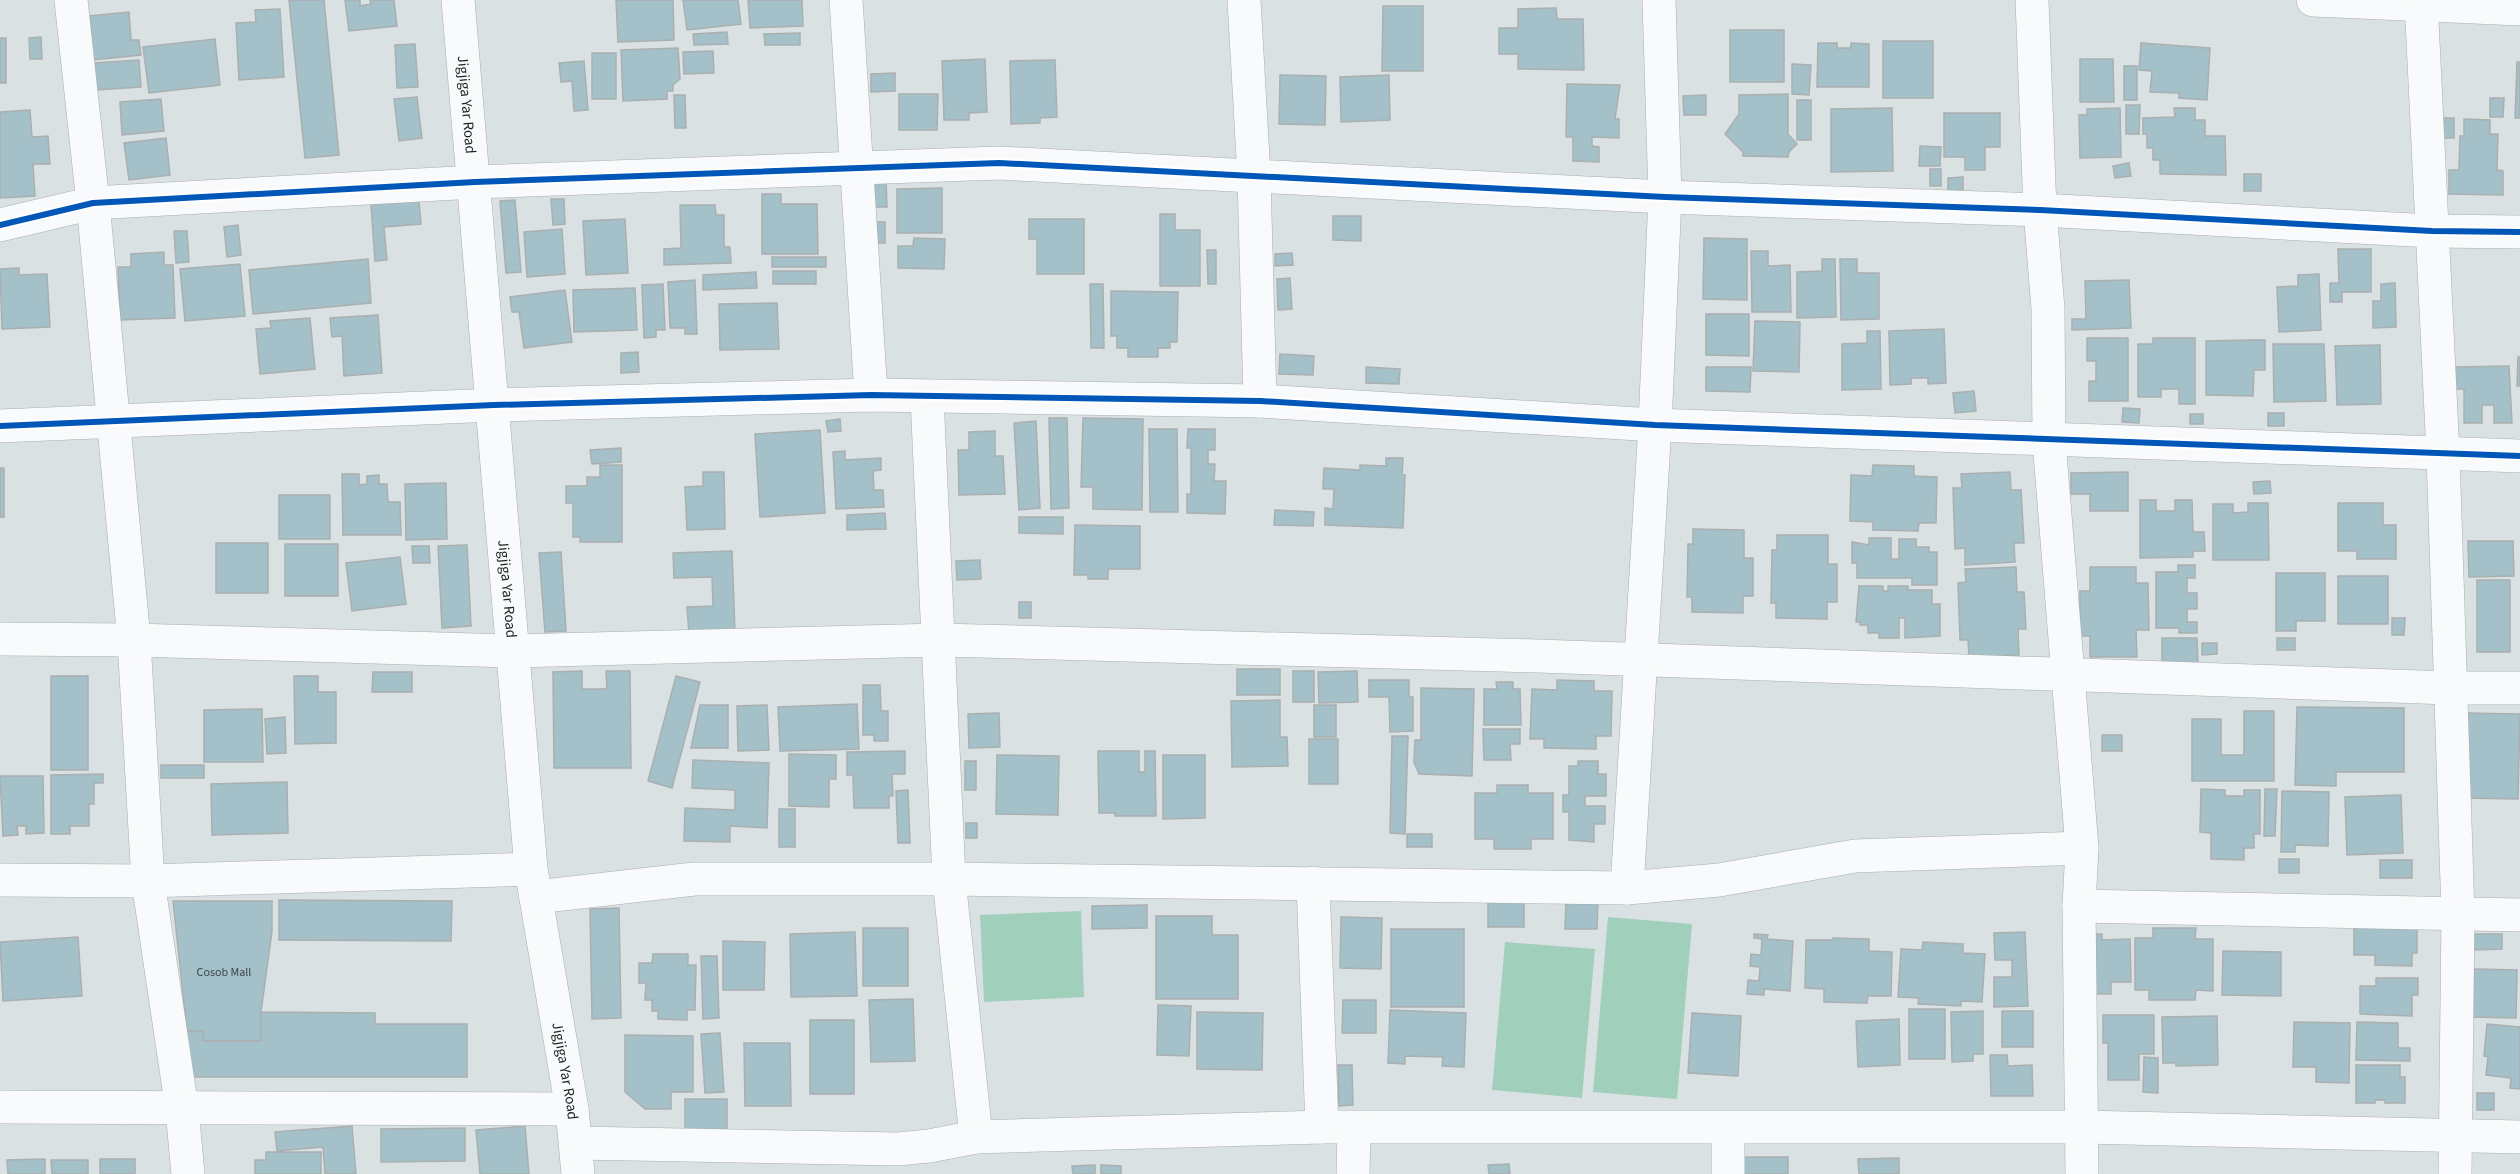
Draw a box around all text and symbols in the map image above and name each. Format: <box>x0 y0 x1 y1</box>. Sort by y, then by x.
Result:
street label: Jigjiga Yar Road <box>452 55 481 155</box>
street label: Jigjiga Yar Road <box>492 539 522 639</box>
house number: Cosob Mall <box>197 964 251 981</box>
street label: Jigjiga Yar Road <box>546 1021 583 1121</box>

